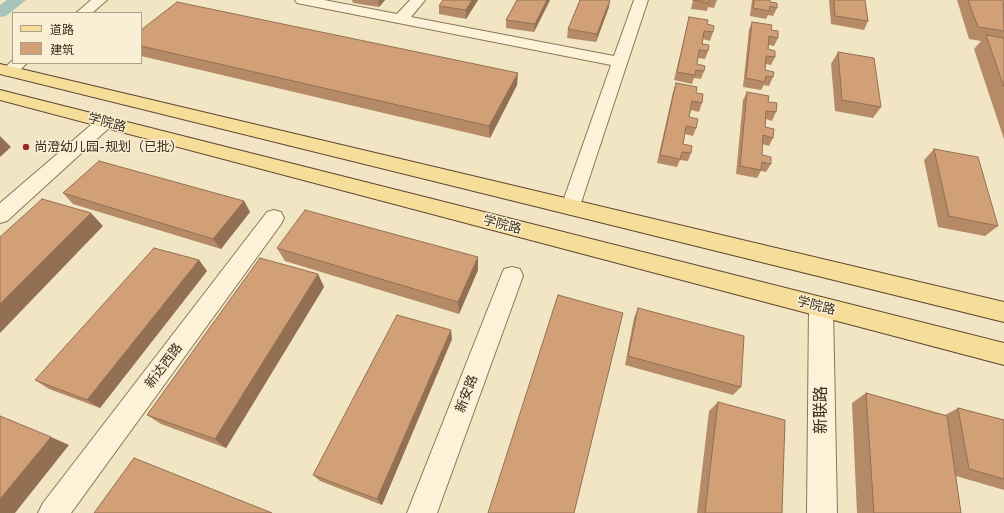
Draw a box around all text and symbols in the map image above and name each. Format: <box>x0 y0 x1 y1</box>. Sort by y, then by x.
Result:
legend <box>12 12 142 64</box>
text: 道路 <box>50 22 74 37</box>
text: 建筑 <box>50 42 74 57</box>
street label: 学院路 <box>86 110 128 136</box>
place label: 尚澄幼儿园-规划（已批） <box>34 139 183 155</box>
marker: 尚澄幼儿园-规划（已批） <box>21 142 31 152</box>
street label: 学院路 <box>481 213 523 237</box>
street label: 学院路 <box>795 294 837 318</box>
street label: 新达西路 <box>142 341 186 391</box>
street label: 新安路 <box>453 373 481 415</box>
street label: 新联路 <box>811 386 831 434</box>

